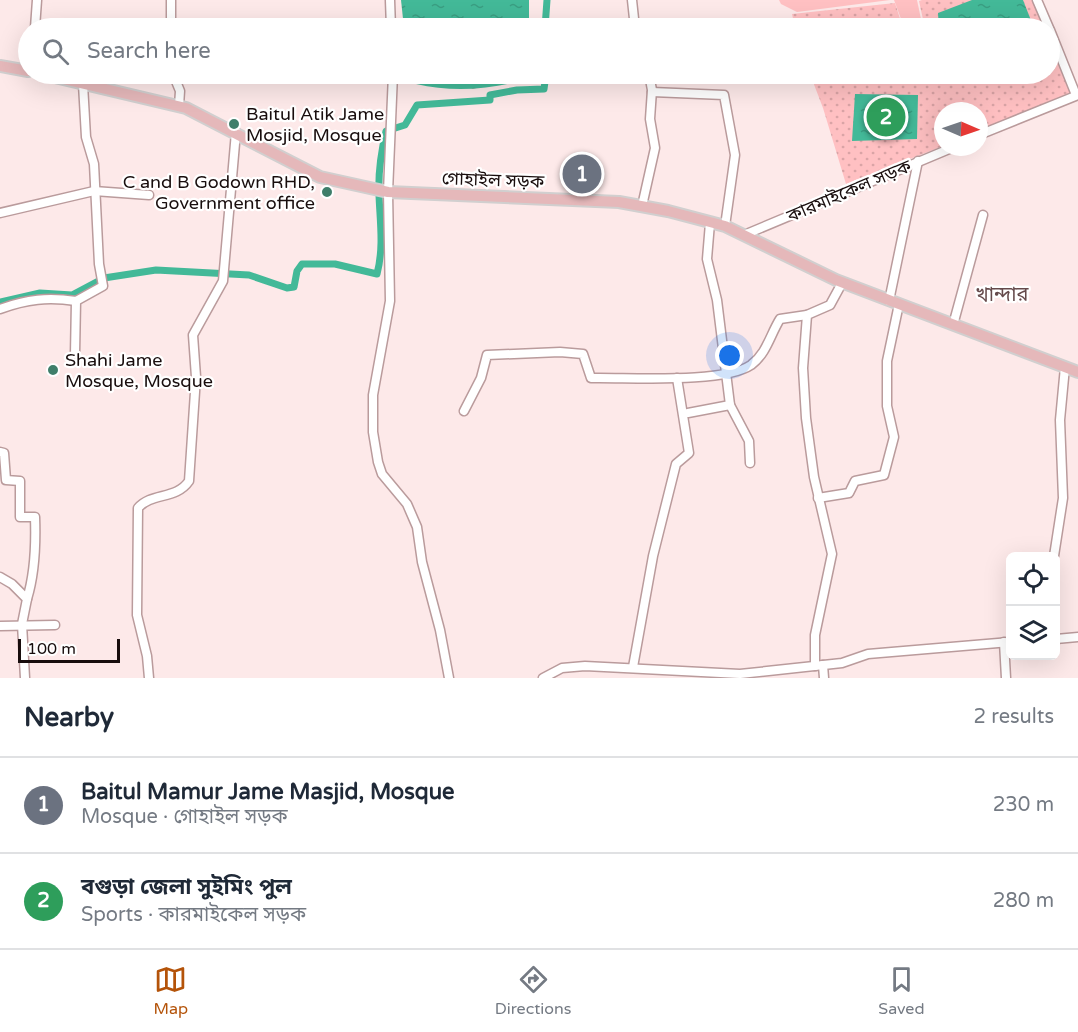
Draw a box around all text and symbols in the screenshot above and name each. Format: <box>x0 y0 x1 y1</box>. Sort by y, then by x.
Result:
search box <box>18 18 1060 84</box>
icon: search <box>39 35 72 68</box>
text: Search here <box>87 38 211 64</box>
pin: 2 <box>866 94 906 140</box>
north arrow <box>934 102 988 156</box>
place label: Baitul Atik Jame Mosjid, Mosque <box>246 103 384 146</box>
marker: Baitul Atik Jame Mosjid, Mosque <box>227 117 241 131</box>
pin: 1 <box>562 152 602 196</box>
street label: কারমাইকেল সড়ক <box>783 155 915 227</box>
street label: গোহাইল সড়ক <box>441 167 545 193</box>
place label: C and B Godown RHD, Government office <box>123 171 315 214</box>
marker: C and B Godown RHD, Government office <box>320 185 334 199</box>
district label: খান্দার <box>976 283 1029 307</box>
your location <box>715 341 744 370</box>
place label: Shahi Jame Mosque, Mosque <box>65 349 213 392</box>
marker: Shahi Jame Mosque, Mosque <box>46 363 60 377</box>
map controls <box>1006 552 1060 660</box>
button: locate <box>1006 552 1060 606</box>
button: layers <box>1006 606 1060 660</box>
scale bar <box>18 636 120 664</box>
text: 100 m <box>27 639 76 659</box>
text: Nearby <box>24 702 114 733</box>
text: 2 results <box>974 705 1054 729</box>
text: Baitul Mamur Jame Masjid, Mosque <box>81 779 455 805</box>
text: 1 <box>37 793 50 817</box>
text: 230 m <box>993 793 1054 817</box>
text: Mosque · গোহাইল সড়ক <box>81 805 288 829</box>
text: বগুড়া জেলা সুইমিং পুল <box>81 874 292 900</box>
text: 2 <box>37 889 50 913</box>
text: 280 m <box>993 889 1054 913</box>
text: Sports · কারমাইকেল সড়ক <box>81 903 306 927</box>
tab: Map <box>153 963 188 1019</box>
tab: Directions <box>495 963 571 1019</box>
tab: Saved <box>878 963 925 1019</box>

